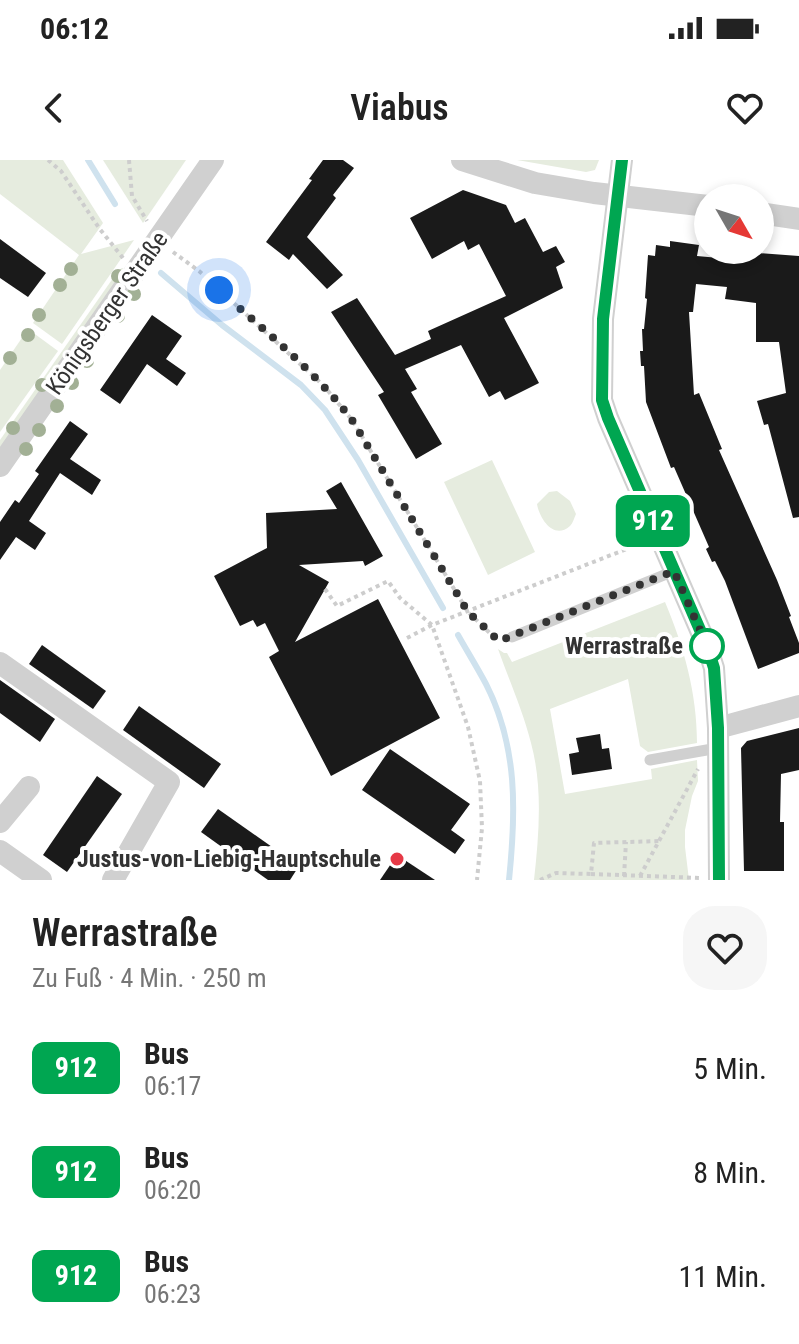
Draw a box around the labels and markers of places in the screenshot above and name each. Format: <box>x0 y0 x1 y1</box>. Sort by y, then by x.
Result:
marker: Werrastraße <box>690 629 724 663</box>
place label: Werrastraße <box>565 632 683 660</box>
place label: Justus-von-Liebig-Hauptschule <box>77 845 381 873</box>
marker: Justus-von-Liebig-Hauptschule <box>388 850 406 868</box>

